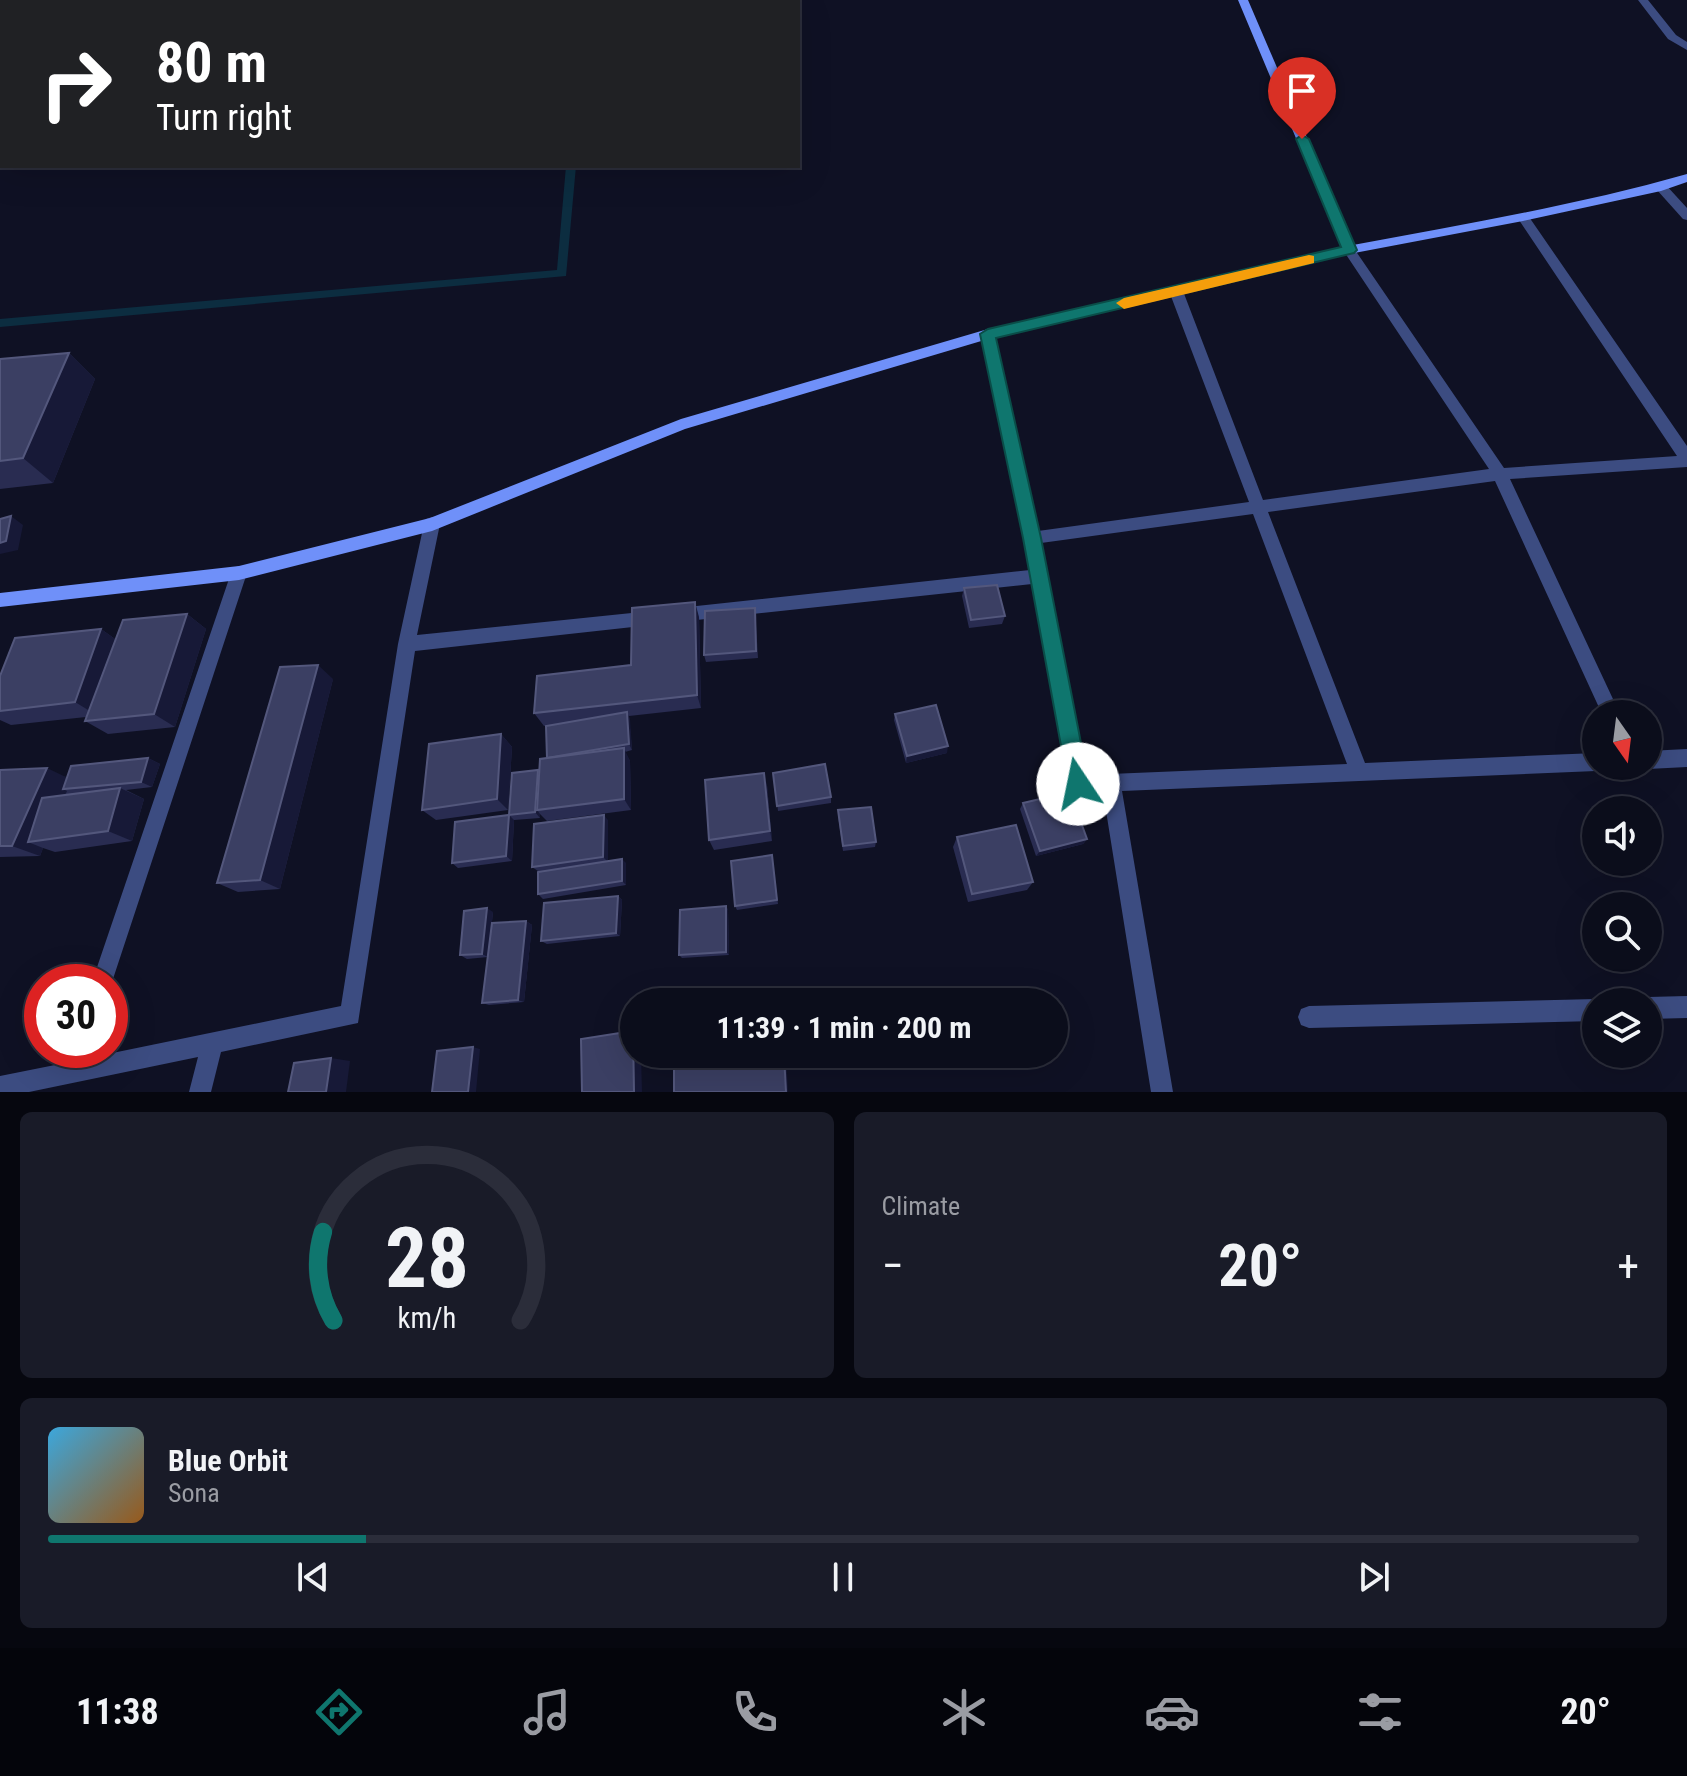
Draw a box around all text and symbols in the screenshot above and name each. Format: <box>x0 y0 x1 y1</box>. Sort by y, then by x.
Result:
text: 80 m <box>156 30 267 96</box>
icon: right <box>24 32 128 136</box>
pin <box>1268 57 1336 139</box>
icon: arrive <box>1280 69 1324 113</box>
text: Turn right <box>156 97 292 139</box>
north arrow <box>1582 700 1662 780</box>
map controls <box>1582 700 1662 1068</box>
position arrow <box>1036 742 1120 826</box>
button: sound <box>1582 796 1662 876</box>
button: search <box>1582 892 1662 972</box>
speed limit sign: 30 <box>24 964 128 1068</box>
button: layers <box>1582 988 1662 1068</box>
text: 11:39 · 1 min · 200 m <box>717 1010 971 1045</box>
text: Climate <box>882 1191 960 1221</box>
text: 28 <box>385 1210 469 1307</box>
text: 20° <box>1218 1230 1302 1301</box>
text: − <box>882 1240 904 1292</box>
text: + <box>1617 1240 1639 1292</box>
text: km/h <box>397 1301 456 1335</box>
text: Blue Orbit <box>168 1443 288 1478</box>
text: Sona <box>168 1478 220 1508</box>
icon: previous <box>291 1555 335 1599</box>
icon: pause <box>821 1555 865 1599</box>
icon: next <box>1352 1555 1396 1599</box>
icon: directions <box>311 1684 367 1740</box>
icon: music <box>519 1684 575 1740</box>
icon: phone <box>727 1684 783 1740</box>
icon: climate <box>936 1684 992 1740</box>
icon: car <box>1144 1684 1200 1740</box>
icon: filters <box>1352 1684 1408 1740</box>
text: 11:38 <box>76 1691 159 1733</box>
text: 20° <box>1560 1691 1611 1733</box>

